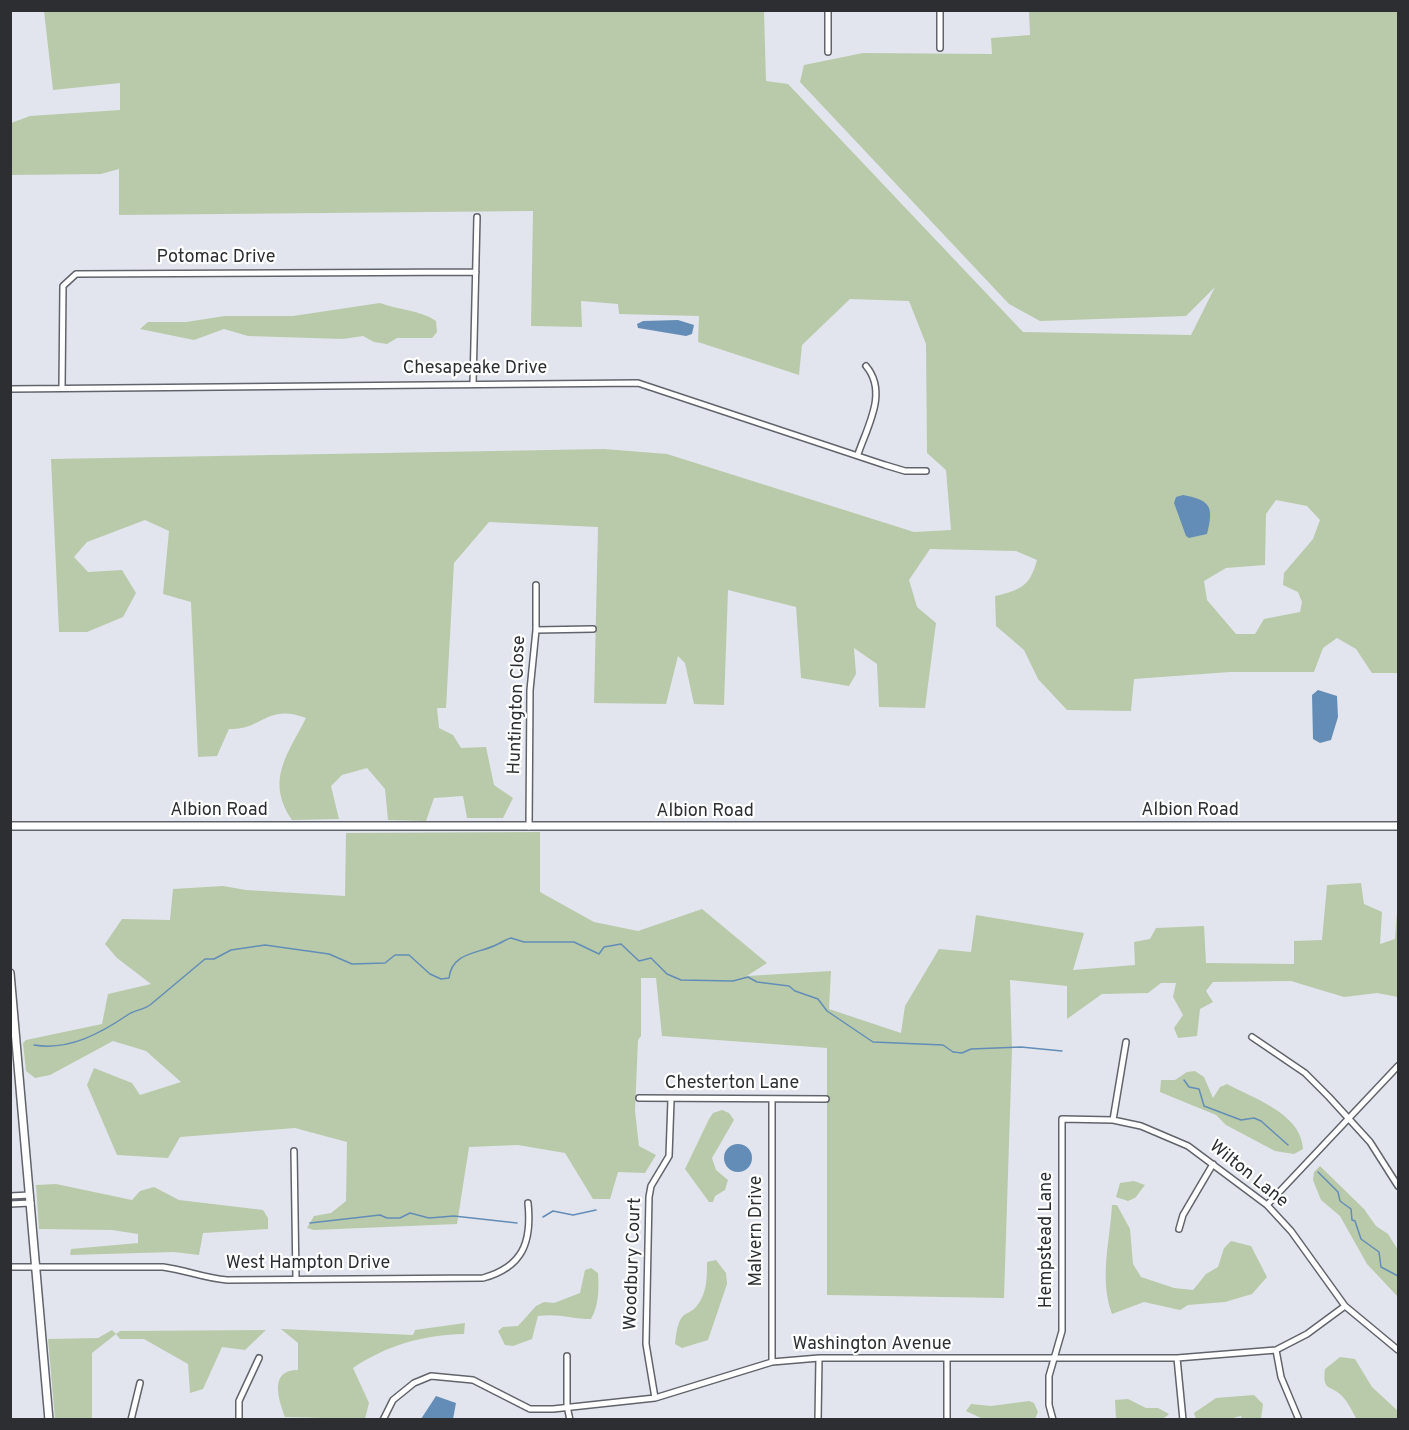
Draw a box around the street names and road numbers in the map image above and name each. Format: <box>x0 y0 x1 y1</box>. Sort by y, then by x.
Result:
street label: Potomac Drive <box>157 247 275 269</box>
street label: Chesapeake Drive <box>403 358 547 380</box>
street label: Huntington Close <box>505 635 531 775</box>
street label: Albion Road <box>170 800 268 822</box>
street label: Albion Road <box>1141 800 1239 822</box>
street label: Albion Road <box>656 801 754 823</box>
street label: Chesterton Lane <box>665 1073 799 1095</box>
street label: Wilton Lane <box>1204 1137 1292 1213</box>
street label: Hempstead Lane <box>1036 1172 1058 1308</box>
street label: Malvern Drive <box>746 1175 768 1287</box>
street label: Woodbury Court <box>621 1197 647 1331</box>
street label: West Hampton Drive <box>226 1253 390 1275</box>
street label: Washington Avenue <box>793 1334 951 1356</box>

